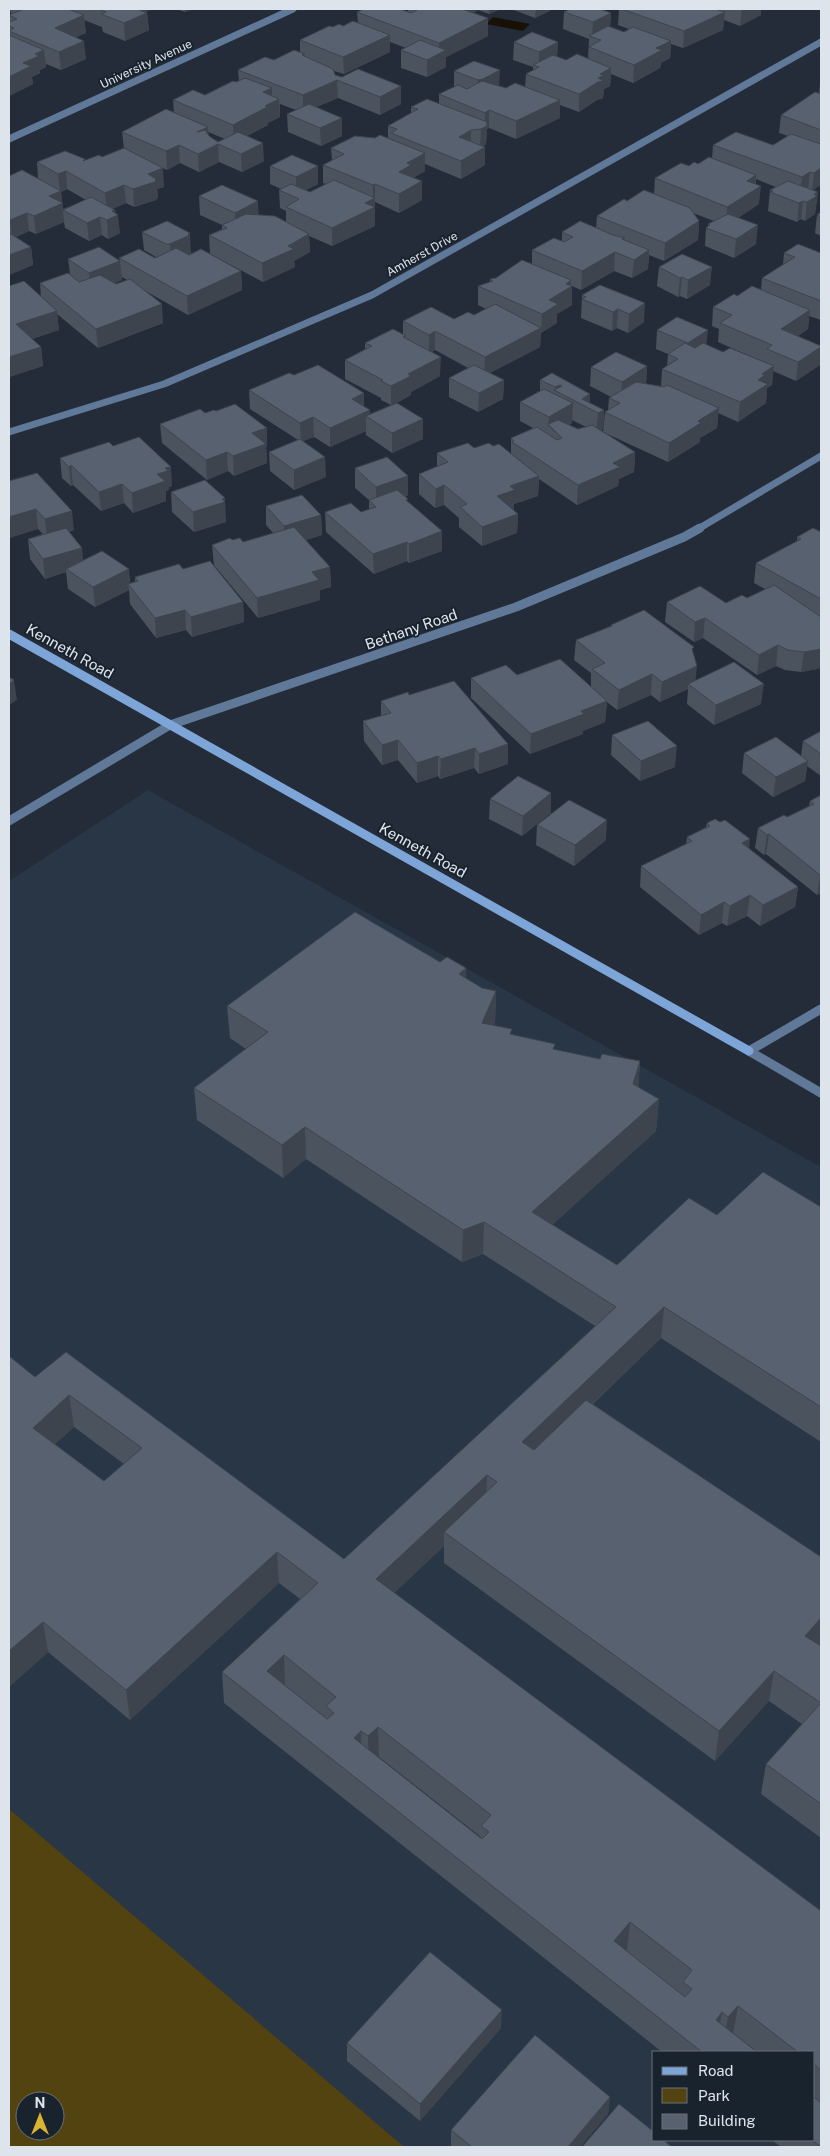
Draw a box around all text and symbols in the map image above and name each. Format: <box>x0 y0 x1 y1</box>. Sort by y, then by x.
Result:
street label: University Avenue <box>98 36 194 91</box>
street label: Amherst Drive <box>384 229 460 279</box>
street label: Bethany Road <box>363 605 459 653</box>
street label: Kenneth Road <box>23 620 117 682</box>
street label: Kenneth Road <box>376 819 470 881</box>
legend <box>652 2051 815 2141</box>
text: Road <box>698 2062 734 2079</box>
text: Park <box>698 2087 730 2104</box>
north arrow <box>15 2091 65 2141</box>
text: N <box>35 2095 45 2111</box>
text: Building <box>698 2112 756 2129</box>

